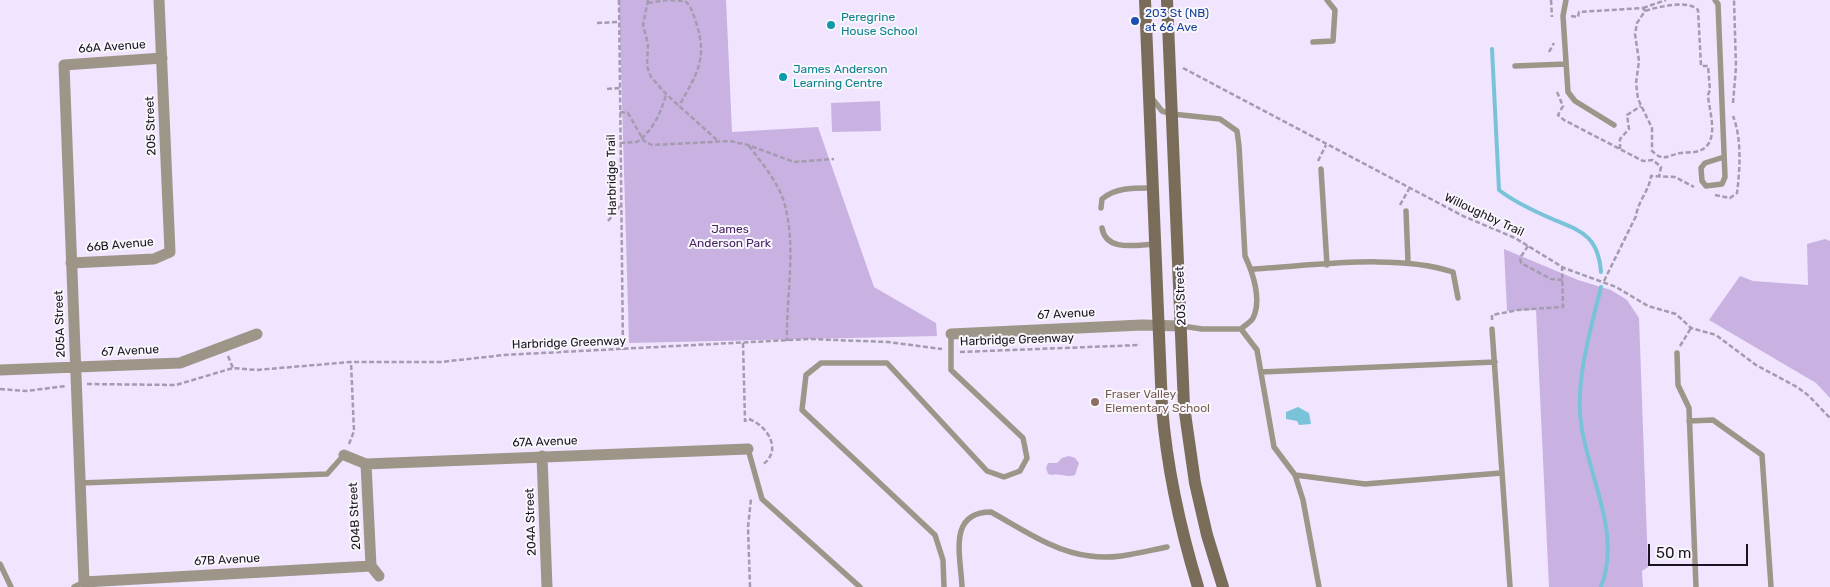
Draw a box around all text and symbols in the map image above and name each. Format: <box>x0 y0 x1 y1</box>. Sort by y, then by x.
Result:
place label: 203 St (NB) at 66 Ave <box>1145 7 1209 35</box>
place label: Peregrine House School <box>841 11 918 39</box>
marker: 203 St (NB) at 66 Ave <box>1129 15 1141 27</box>
marker: Peregrine House School <box>825 19 837 31</box>
street label: 66A Avenue <box>78 37 146 57</box>
place label: James Anderson Learning Centre <box>793 63 888 91</box>
marker: James Anderson Learning Centre <box>777 71 789 83</box>
street label: 205 Street <box>143 96 159 156</box>
street label: Harbridge Trail <box>604 134 620 216</box>
street label: Willoughby Trail <box>1442 190 1526 240</box>
park label: James Anderson Park <box>689 223 771 251</box>
street label: 66B Avenue <box>86 235 154 255</box>
street label: 203 Street <box>1173 266 1189 326</box>
street label: 205A Street <box>52 290 68 358</box>
street label: 67 Avenue <box>1037 305 1095 323</box>
street label: Harbridge Greenway <box>960 331 1074 349</box>
street label: Harbridge Greenway <box>512 334 626 352</box>
street label: 67 Avenue <box>101 342 159 360</box>
place label: Fraser Valley Elementary School <box>1105 388 1210 416</box>
marker: Fraser Valley Elementary School <box>1089 396 1101 408</box>
street label: 67A Avenue <box>512 434 578 450</box>
street label: 204B Street <box>346 482 364 550</box>
street label: 204A Street <box>523 488 539 556</box>
scale bar <box>1650 534 1750 566</box>
text: 50 m <box>1656 544 1691 562</box>
street label: 67B Avenue <box>194 551 260 569</box>

